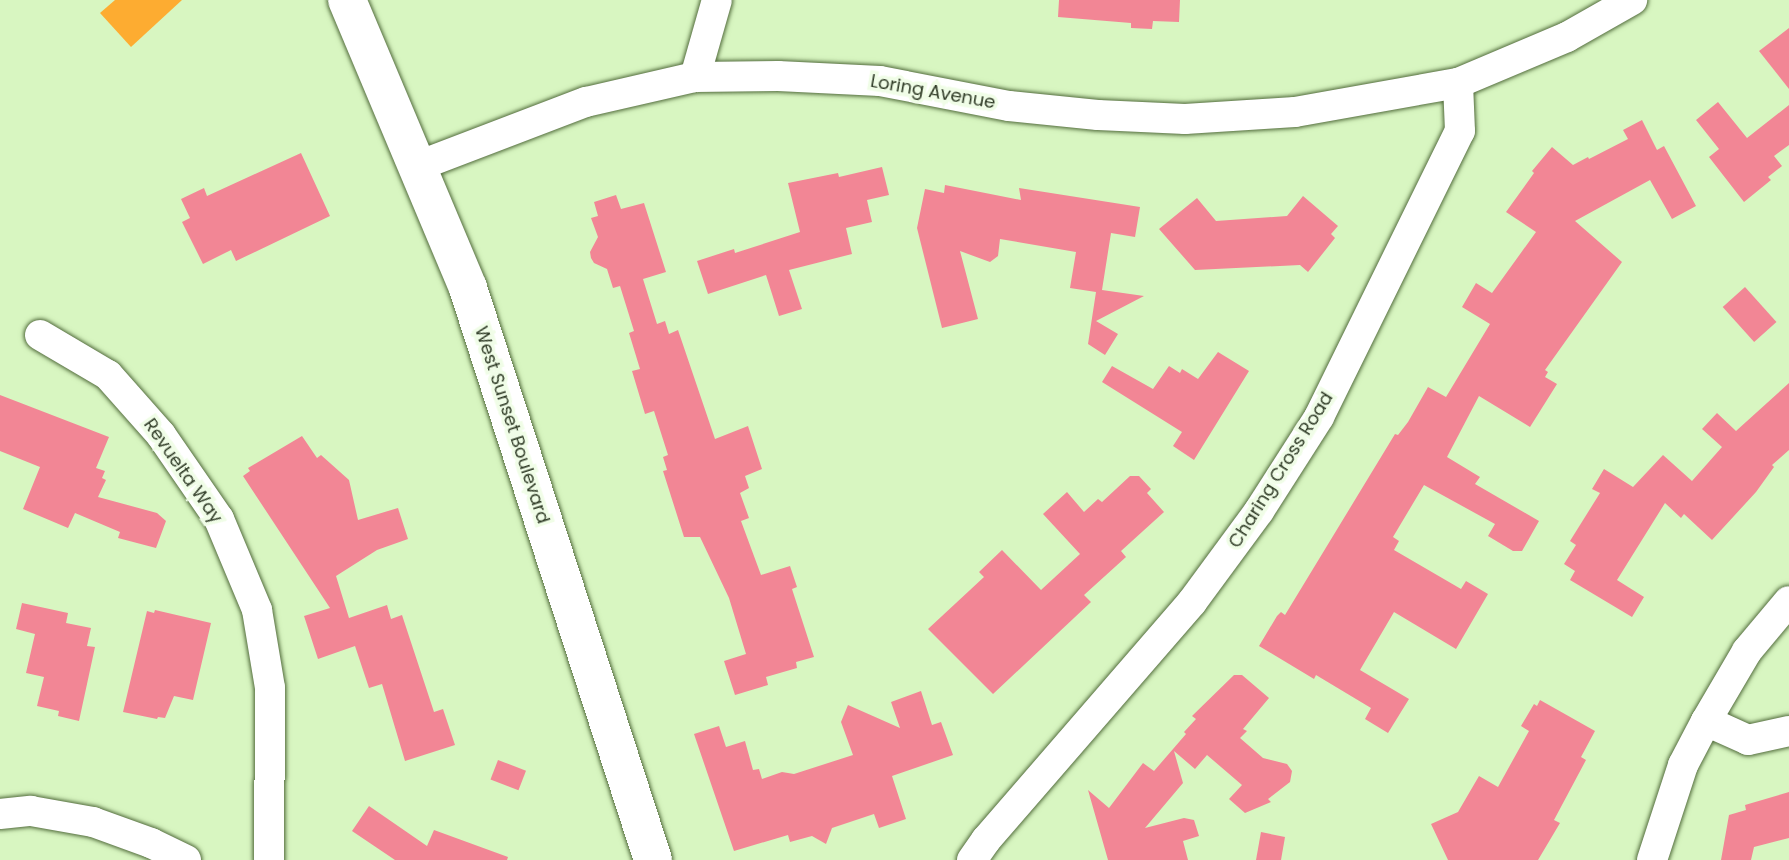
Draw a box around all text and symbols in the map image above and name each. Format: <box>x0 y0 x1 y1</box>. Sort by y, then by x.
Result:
street label: Loring Avenue <box>869 70 997 114</box>
street label: West Sunset Boulevard <box>470 324 554 526</box>
street label: Charing Cross Road <box>1224 388 1338 552</box>
street label: Revuelta Way <box>139 415 227 527</box>

